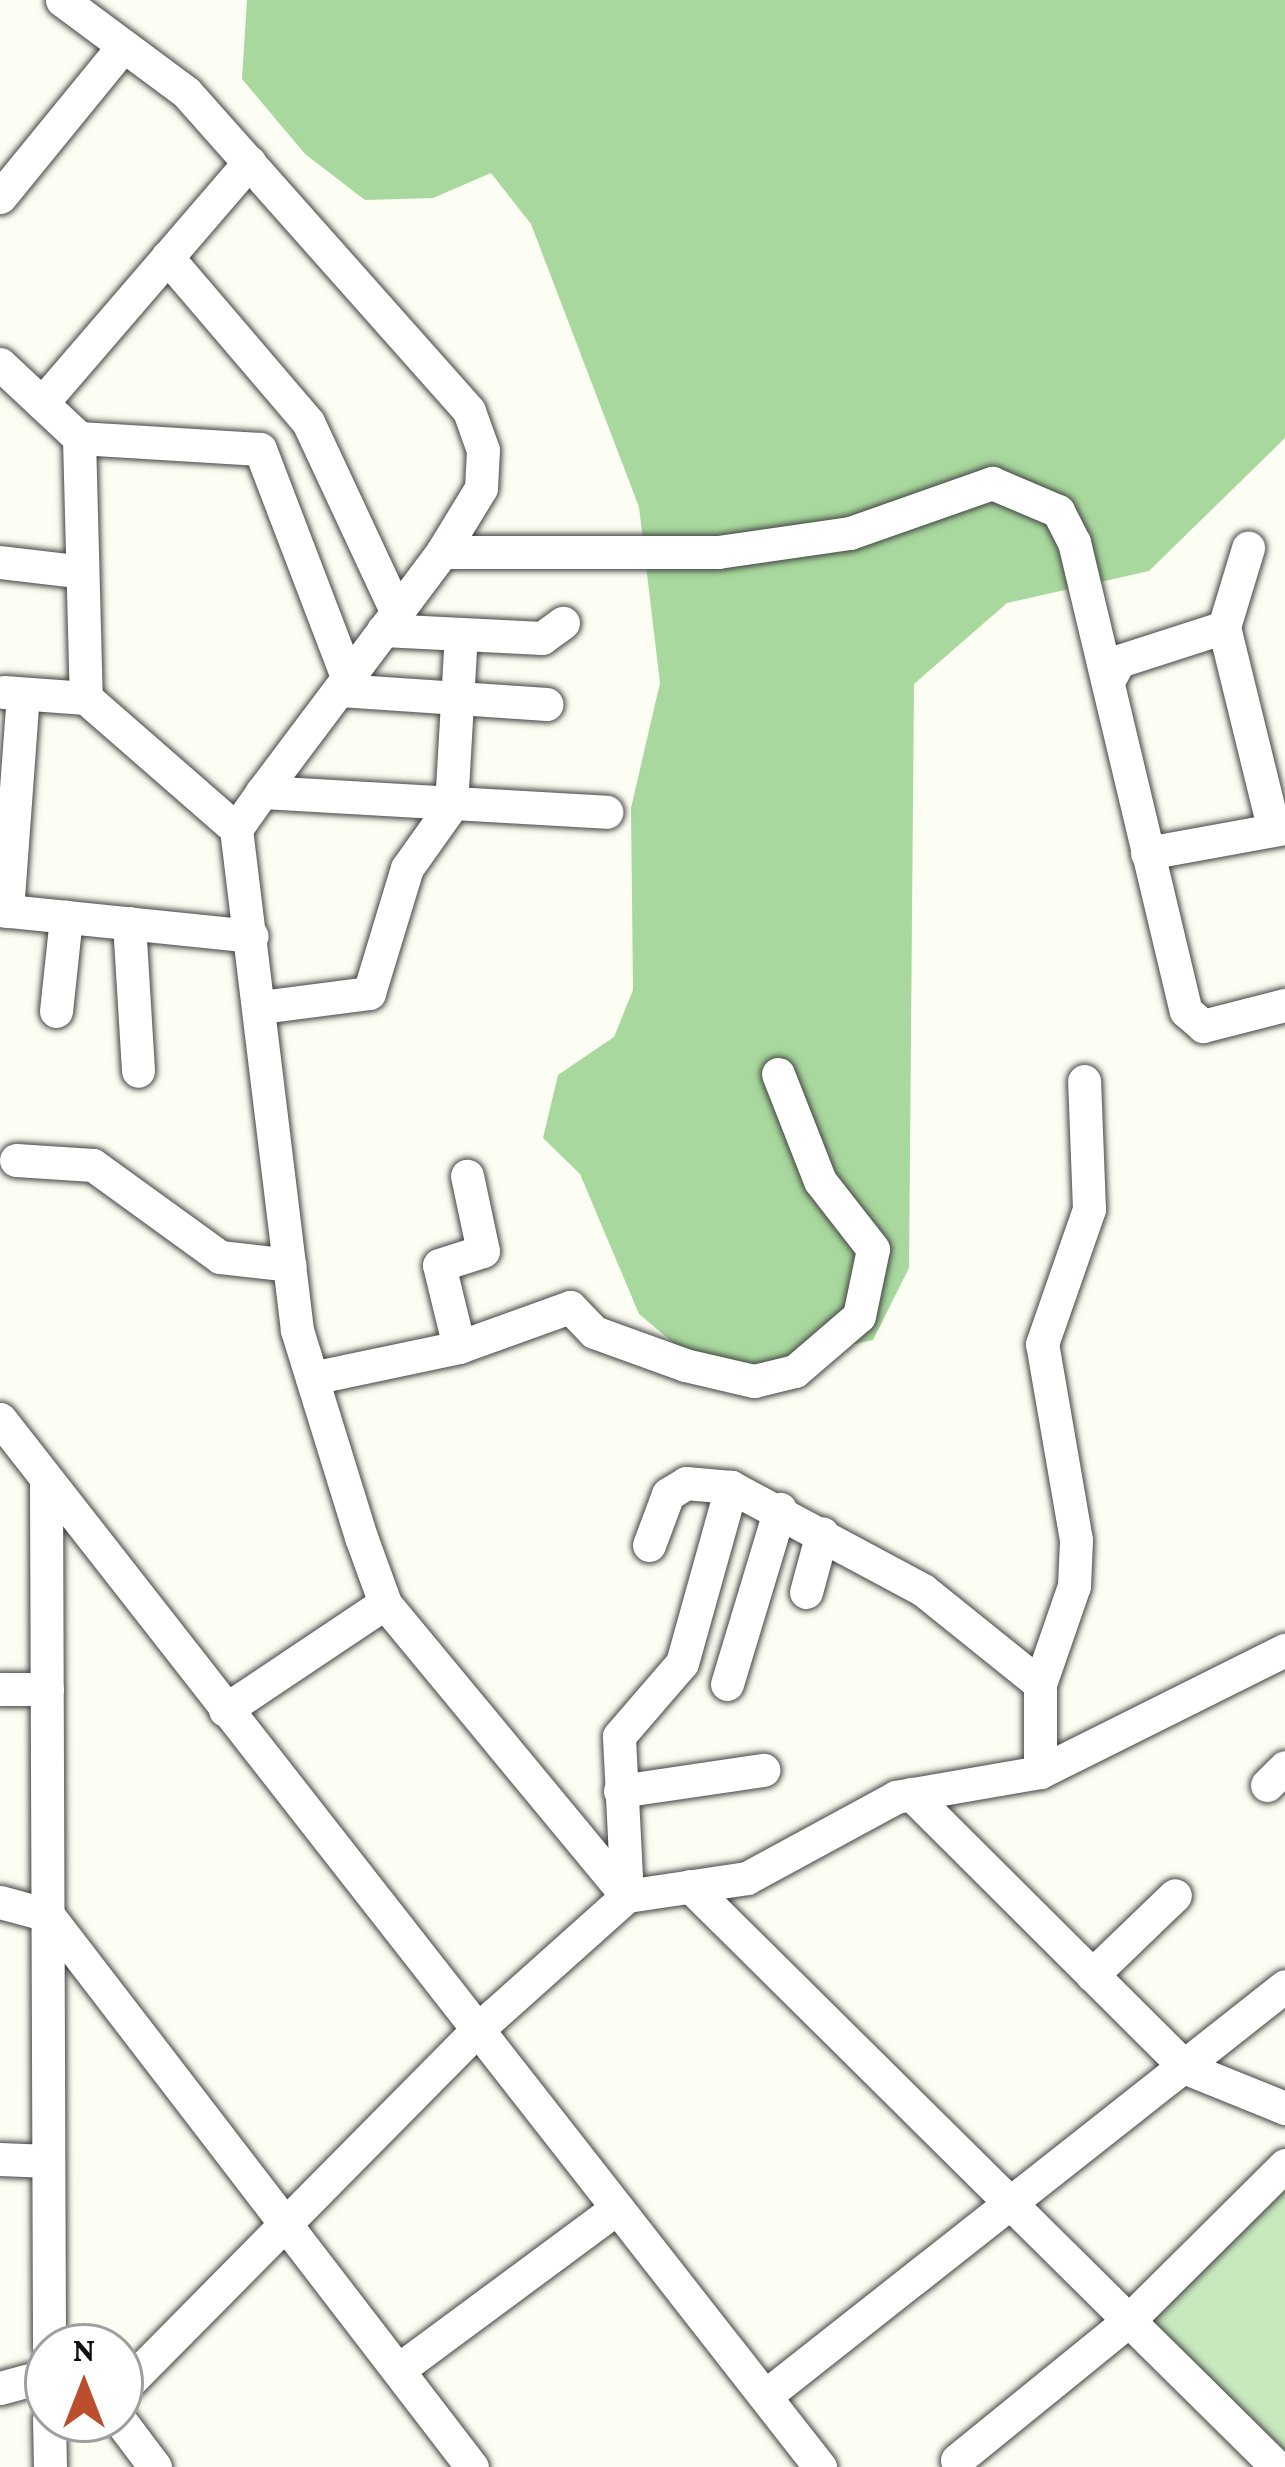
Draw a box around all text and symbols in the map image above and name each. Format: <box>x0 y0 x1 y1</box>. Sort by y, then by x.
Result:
north arrow <box>24 2323 144 2443</box>
text: N <box>73 2331 95 2368</box>

